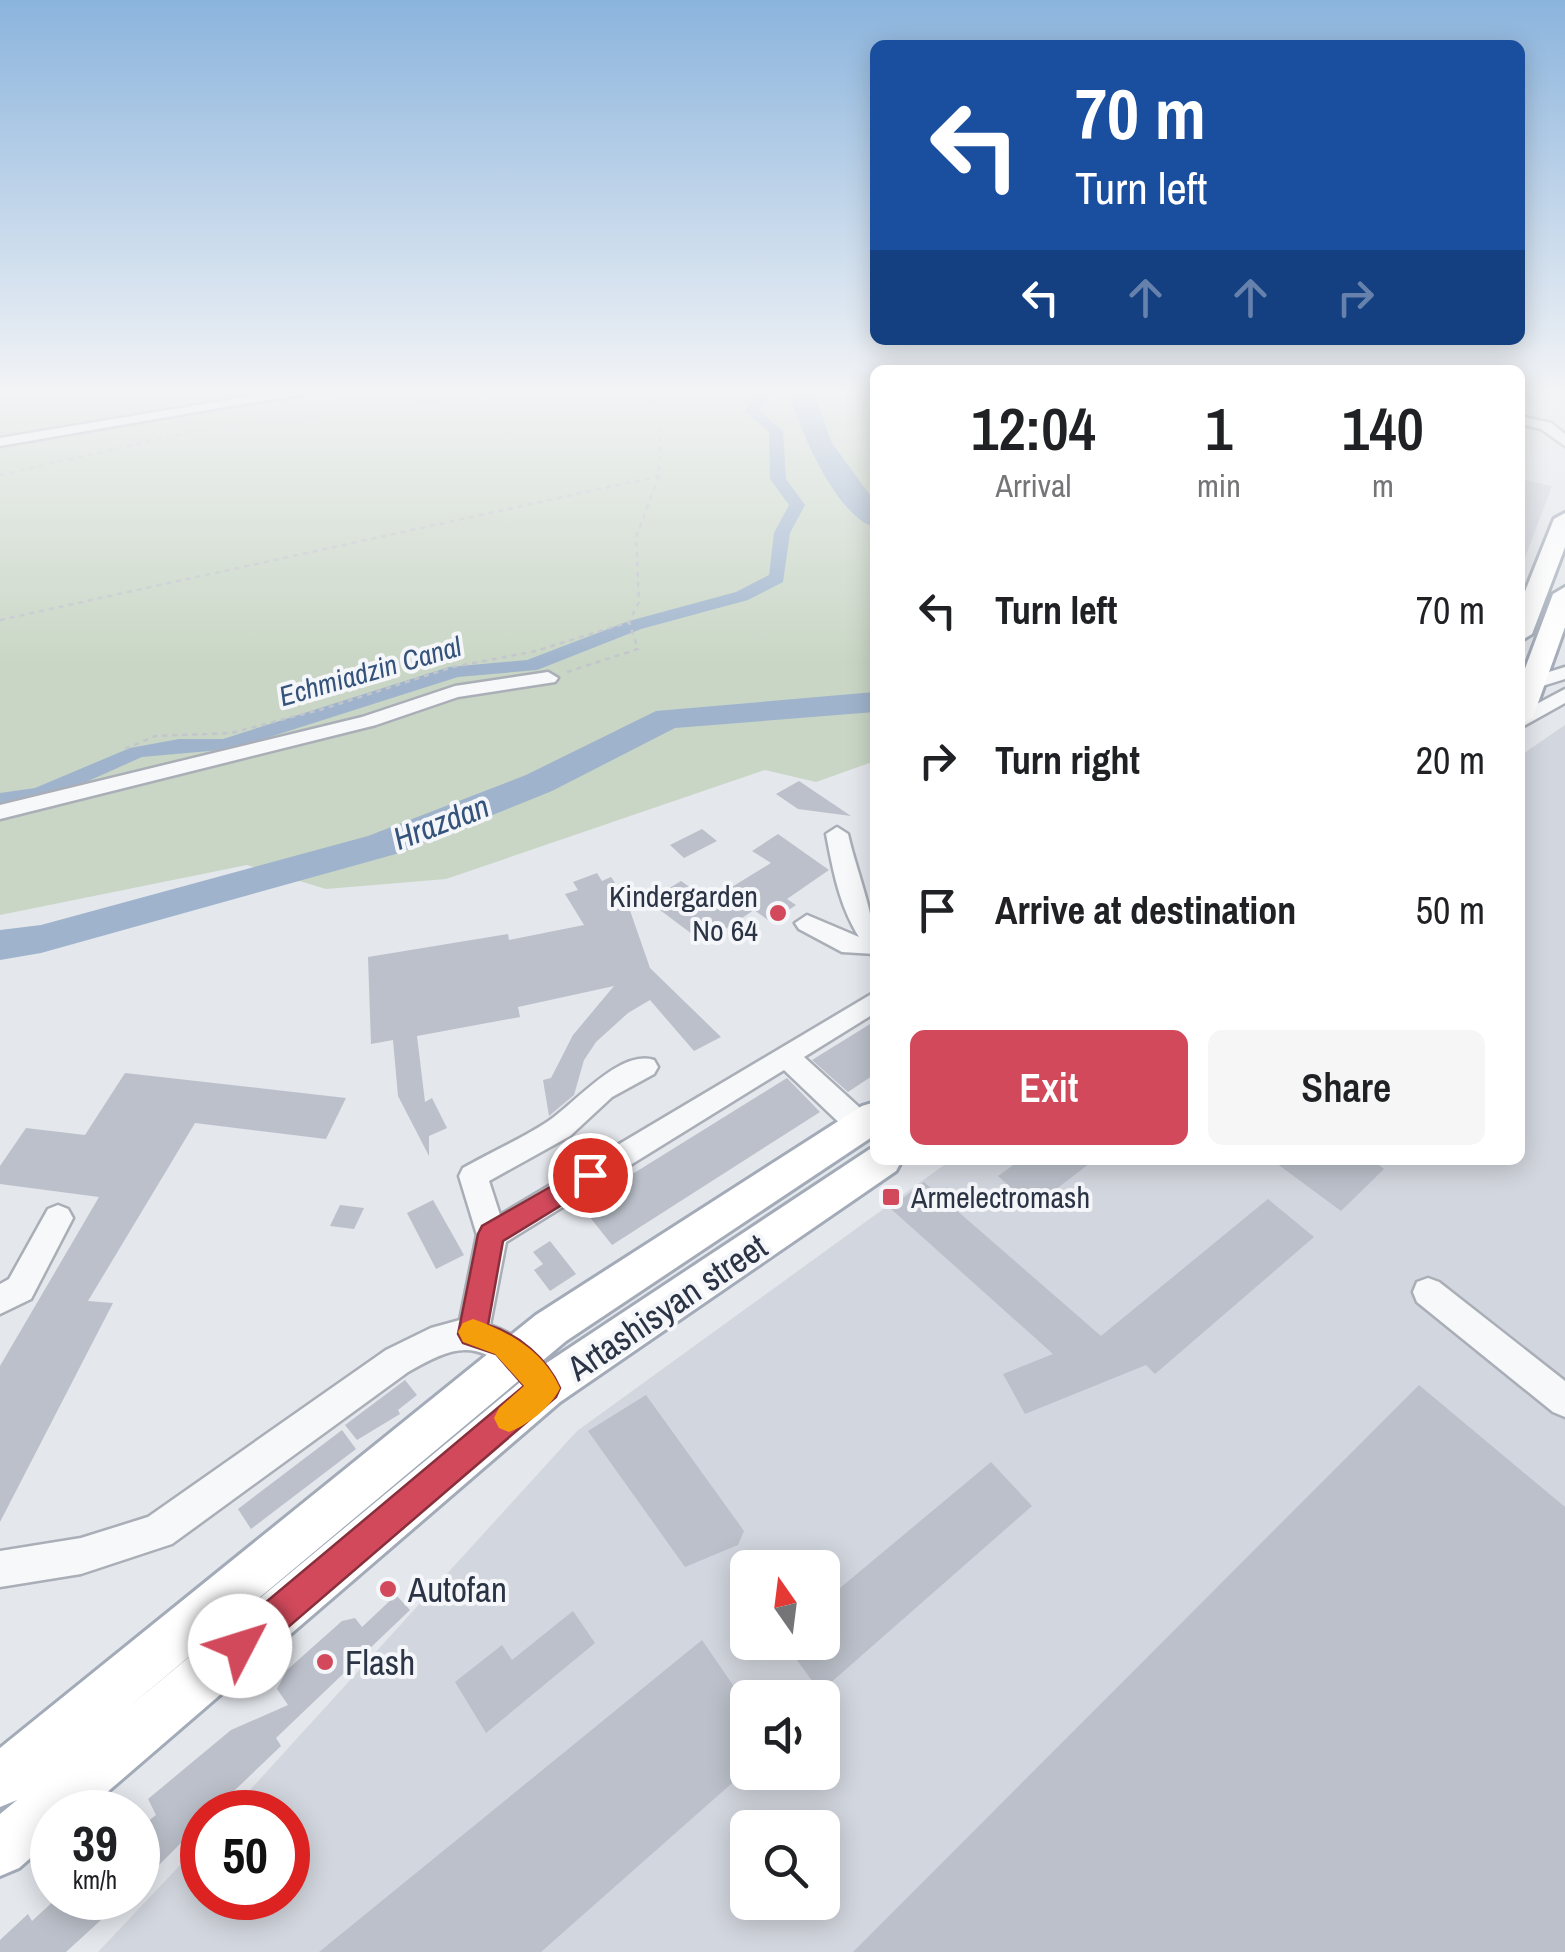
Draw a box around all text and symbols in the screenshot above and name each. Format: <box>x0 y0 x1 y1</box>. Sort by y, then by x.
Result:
text: 70 m <box>1075 67 1206 161</box>
icon: left <box>910 80 1040 210</box>
text: Turn left <box>1075 157 1207 218</box>
icon: left <box>1013 270 1068 325</box>
icon: ahead <box>1118 270 1173 325</box>
icon: ahead <box>1223 270 1278 325</box>
icon: right <box>1328 270 1383 325</box>
text: 12:04 <box>971 388 1096 469</box>
text: 1 <box>1205 388 1233 469</box>
text: 140 <box>1342 388 1424 469</box>
text: Arrival <box>996 464 1071 507</box>
text: min <box>1197 464 1241 507</box>
text: m <box>1372 464 1394 507</box>
icon: left <box>910 583 965 638</box>
text: Turn left <box>995 585 1117 636</box>
text: 70 m <box>1416 585 1485 636</box>
water label: Echmiadzin Canal <box>275 627 466 715</box>
icon: right <box>910 733 965 788</box>
text: Turn right <box>995 735 1140 786</box>
text: 20 m <box>1416 735 1485 786</box>
water label: Hrazdan <box>387 784 495 860</box>
place label: Kindergarden No 64 <box>609 876 758 950</box>
icon: arrive <box>910 883 965 938</box>
text: Arrive at destination <box>995 885 1296 936</box>
text: 50 m <box>1416 885 1485 936</box>
marker: Kindergarden No 64 <box>767 902 789 924</box>
button: Exit <box>910 1030 1188 1145</box>
button: Share <box>1208 1030 1485 1145</box>
pin <box>548 1133 633 1218</box>
icon: arrive <box>563 1148 618 1203</box>
place label: Armelectromash <box>910 1177 1090 1217</box>
marker: Armelectromash <box>880 1186 902 1208</box>
street label: Artashisyan street <box>557 1223 776 1392</box>
north arrow <box>730 1550 840 1660</box>
map controls <box>730 1550 840 1920</box>
place label: Autofan <box>407 1566 507 1613</box>
marker: Autofan <box>377 1578 399 1600</box>
position arrow <box>188 1594 292 1698</box>
place label: Flash <box>345 1639 415 1686</box>
marker: Flash <box>314 1651 336 1673</box>
button: sound <box>730 1680 840 1790</box>
speed limit sign: 50 <box>180 1790 310 1920</box>
text: 39 <box>72 1809 118 1877</box>
button: search <box>730 1810 840 1920</box>
text: km/h <box>73 1863 117 1897</box>

